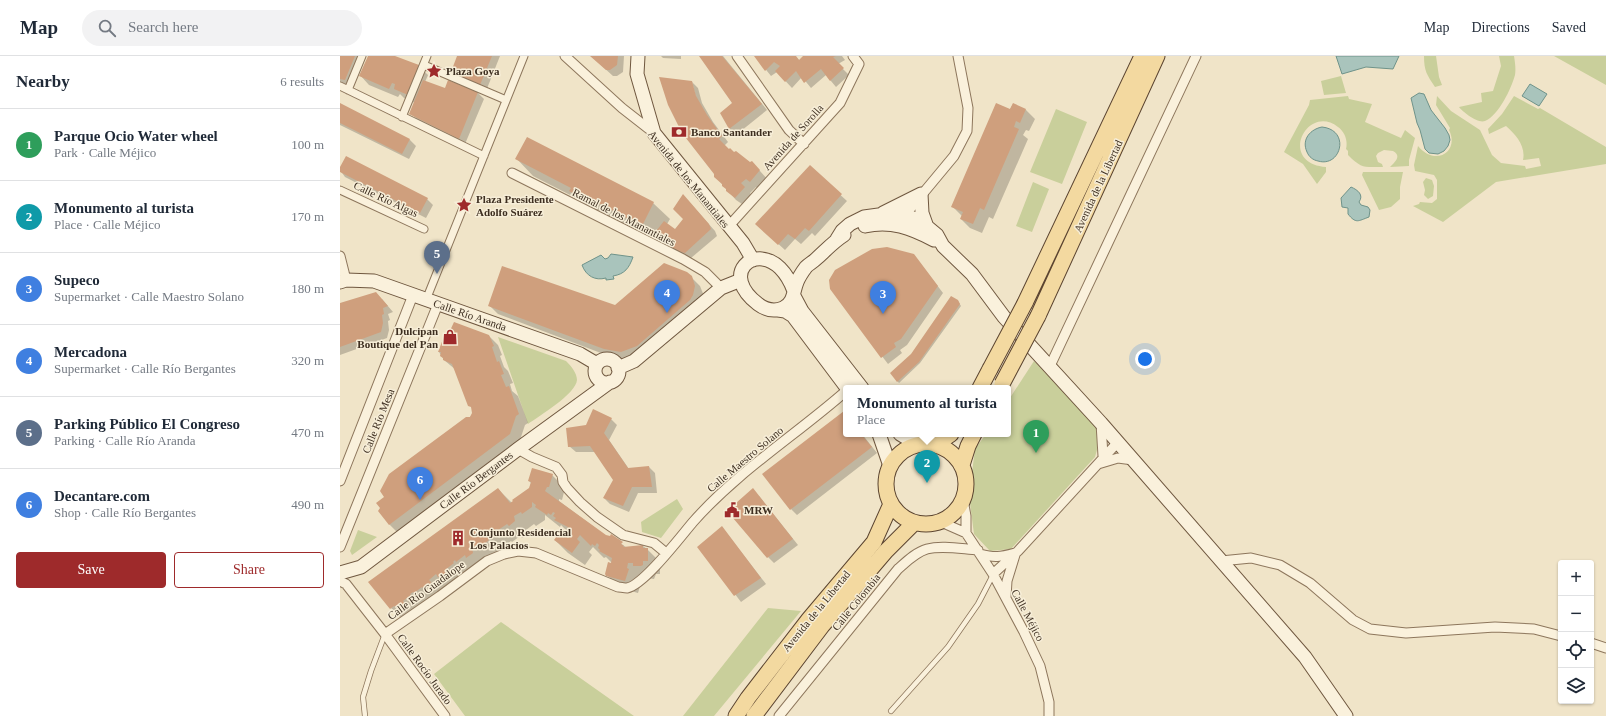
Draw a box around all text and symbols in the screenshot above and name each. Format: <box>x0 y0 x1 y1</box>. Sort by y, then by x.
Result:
search box <box>82 10 362 46</box>
text: Map <box>20 17 58 38</box>
icon: search <box>96 17 118 39</box>
text: Search here <box>128 19 198 35</box>
text: Map <box>1424 20 1449 35</box>
text: Directions <box>1471 20 1530 35</box>
text: Saved <box>1552 20 1586 35</box>
place icon: Plaza Goya <box>425 62 443 80</box>
place label: Plaza Goya <box>446 65 500 77</box>
text: Nearby <box>16 72 70 91</box>
text: 6 results <box>280 74 324 89</box>
street label: Avenida de Sorolla <box>760 102 826 172</box>
bank icon: Banco Santander <box>670 123 688 141</box>
place label: Banco Santander <box>691 126 772 138</box>
text: Parque Ocio Water wheel <box>54 128 218 144</box>
street label: Avenida de los Manantiales <box>646 128 732 230</box>
text: 1 <box>26 137 32 152</box>
text: 100 m <box>291 137 324 152</box>
street label: Avenida de la Libertad <box>1071 138 1125 234</box>
text: Park · Calle Méjico <box>54 145 156 160</box>
street label: Calle Río Algas <box>352 179 420 219</box>
street label: Ramal de los Manantiales <box>571 186 677 248</box>
place label: Plaza Presidente Adolfo Suárez <box>476 193 554 218</box>
place icon: Plaza Presidente Adolfo Suárez <box>455 196 473 214</box>
text: Monumento al turista <box>54 200 194 216</box>
text: 2 <box>26 209 32 224</box>
text: 170 m <box>291 209 324 224</box>
text: Place · Calle Méjico <box>54 217 161 232</box>
pin: 5 <box>424 241 450 274</box>
text: Supeco <box>54 272 100 288</box>
pin: 4 <box>654 280 680 313</box>
text: 3 <box>26 281 32 296</box>
text: 180 m <box>291 281 324 296</box>
pin: 3 <box>870 281 896 314</box>
text: Supermarket · Calle Maestro Solano <box>54 289 244 304</box>
street label: Calle Río Aranda <box>432 297 508 333</box>
place label: Dulcipan Boutique del Pan <box>357 325 438 350</box>
shop icon: Dulcipan Boutique del Pan <box>441 328 459 346</box>
text: Mercadona <box>54 344 127 360</box>
your location <box>1135 349 1155 369</box>
text: 4 <box>26 353 32 368</box>
text: 320 m <box>291 353 324 368</box>
text: Supermarket · Calle Río Bergantes <box>54 361 236 376</box>
popup <box>843 385 1011 437</box>
street label: Calle Río Mesa <box>360 387 396 455</box>
text: Monumento al turista <box>857 395 997 411</box>
text: Place <box>857 412 885 427</box>
text: Parking Público El Congreso <box>54 416 240 432</box>
pin: 1 <box>1023 420 1049 453</box>
street label: Calle Maestro Solano <box>705 423 786 494</box>
text: 5 <box>26 425 32 440</box>
text: 470 m <box>291 425 324 440</box>
text: Parking · Calle Río Aranda <box>54 433 196 448</box>
street label: Calle Río Bergantes <box>437 449 515 511</box>
pin: 2 <box>914 450 940 483</box>
pin: 6 <box>407 467 433 500</box>
text: Decantare.com <box>54 488 150 504</box>
text: 6 <box>26 497 32 512</box>
text: 490 m <box>291 497 324 512</box>
public building icon: MRW <box>723 501 741 519</box>
place label: MRW <box>744 504 773 516</box>
text: Shop · Calle Río Bergantes <box>54 505 196 520</box>
place label: Conjunto Residencial Los Palacios <box>470 526 571 551</box>
building icon: Conjunto Residencial Los Palacios <box>449 529 467 547</box>
button: Save <box>16 552 166 588</box>
button: Share <box>174 552 324 588</box>
street label: Calle Río Guadalope <box>385 558 467 622</box>
map controls <box>1558 560 1594 704</box>
button: + <box>1558 560 1594 596</box>
street label: Avenida de la Libertad <box>780 568 853 654</box>
street label: Calle Colombia <box>830 571 883 633</box>
street label: Calle Méjico <box>1009 587 1047 643</box>
button: − <box>1558 596 1594 632</box>
street label: Calle Rocío Jurado <box>395 631 455 707</box>
button: locate <box>1558 632 1594 668</box>
button: layers <box>1558 668 1594 704</box>

